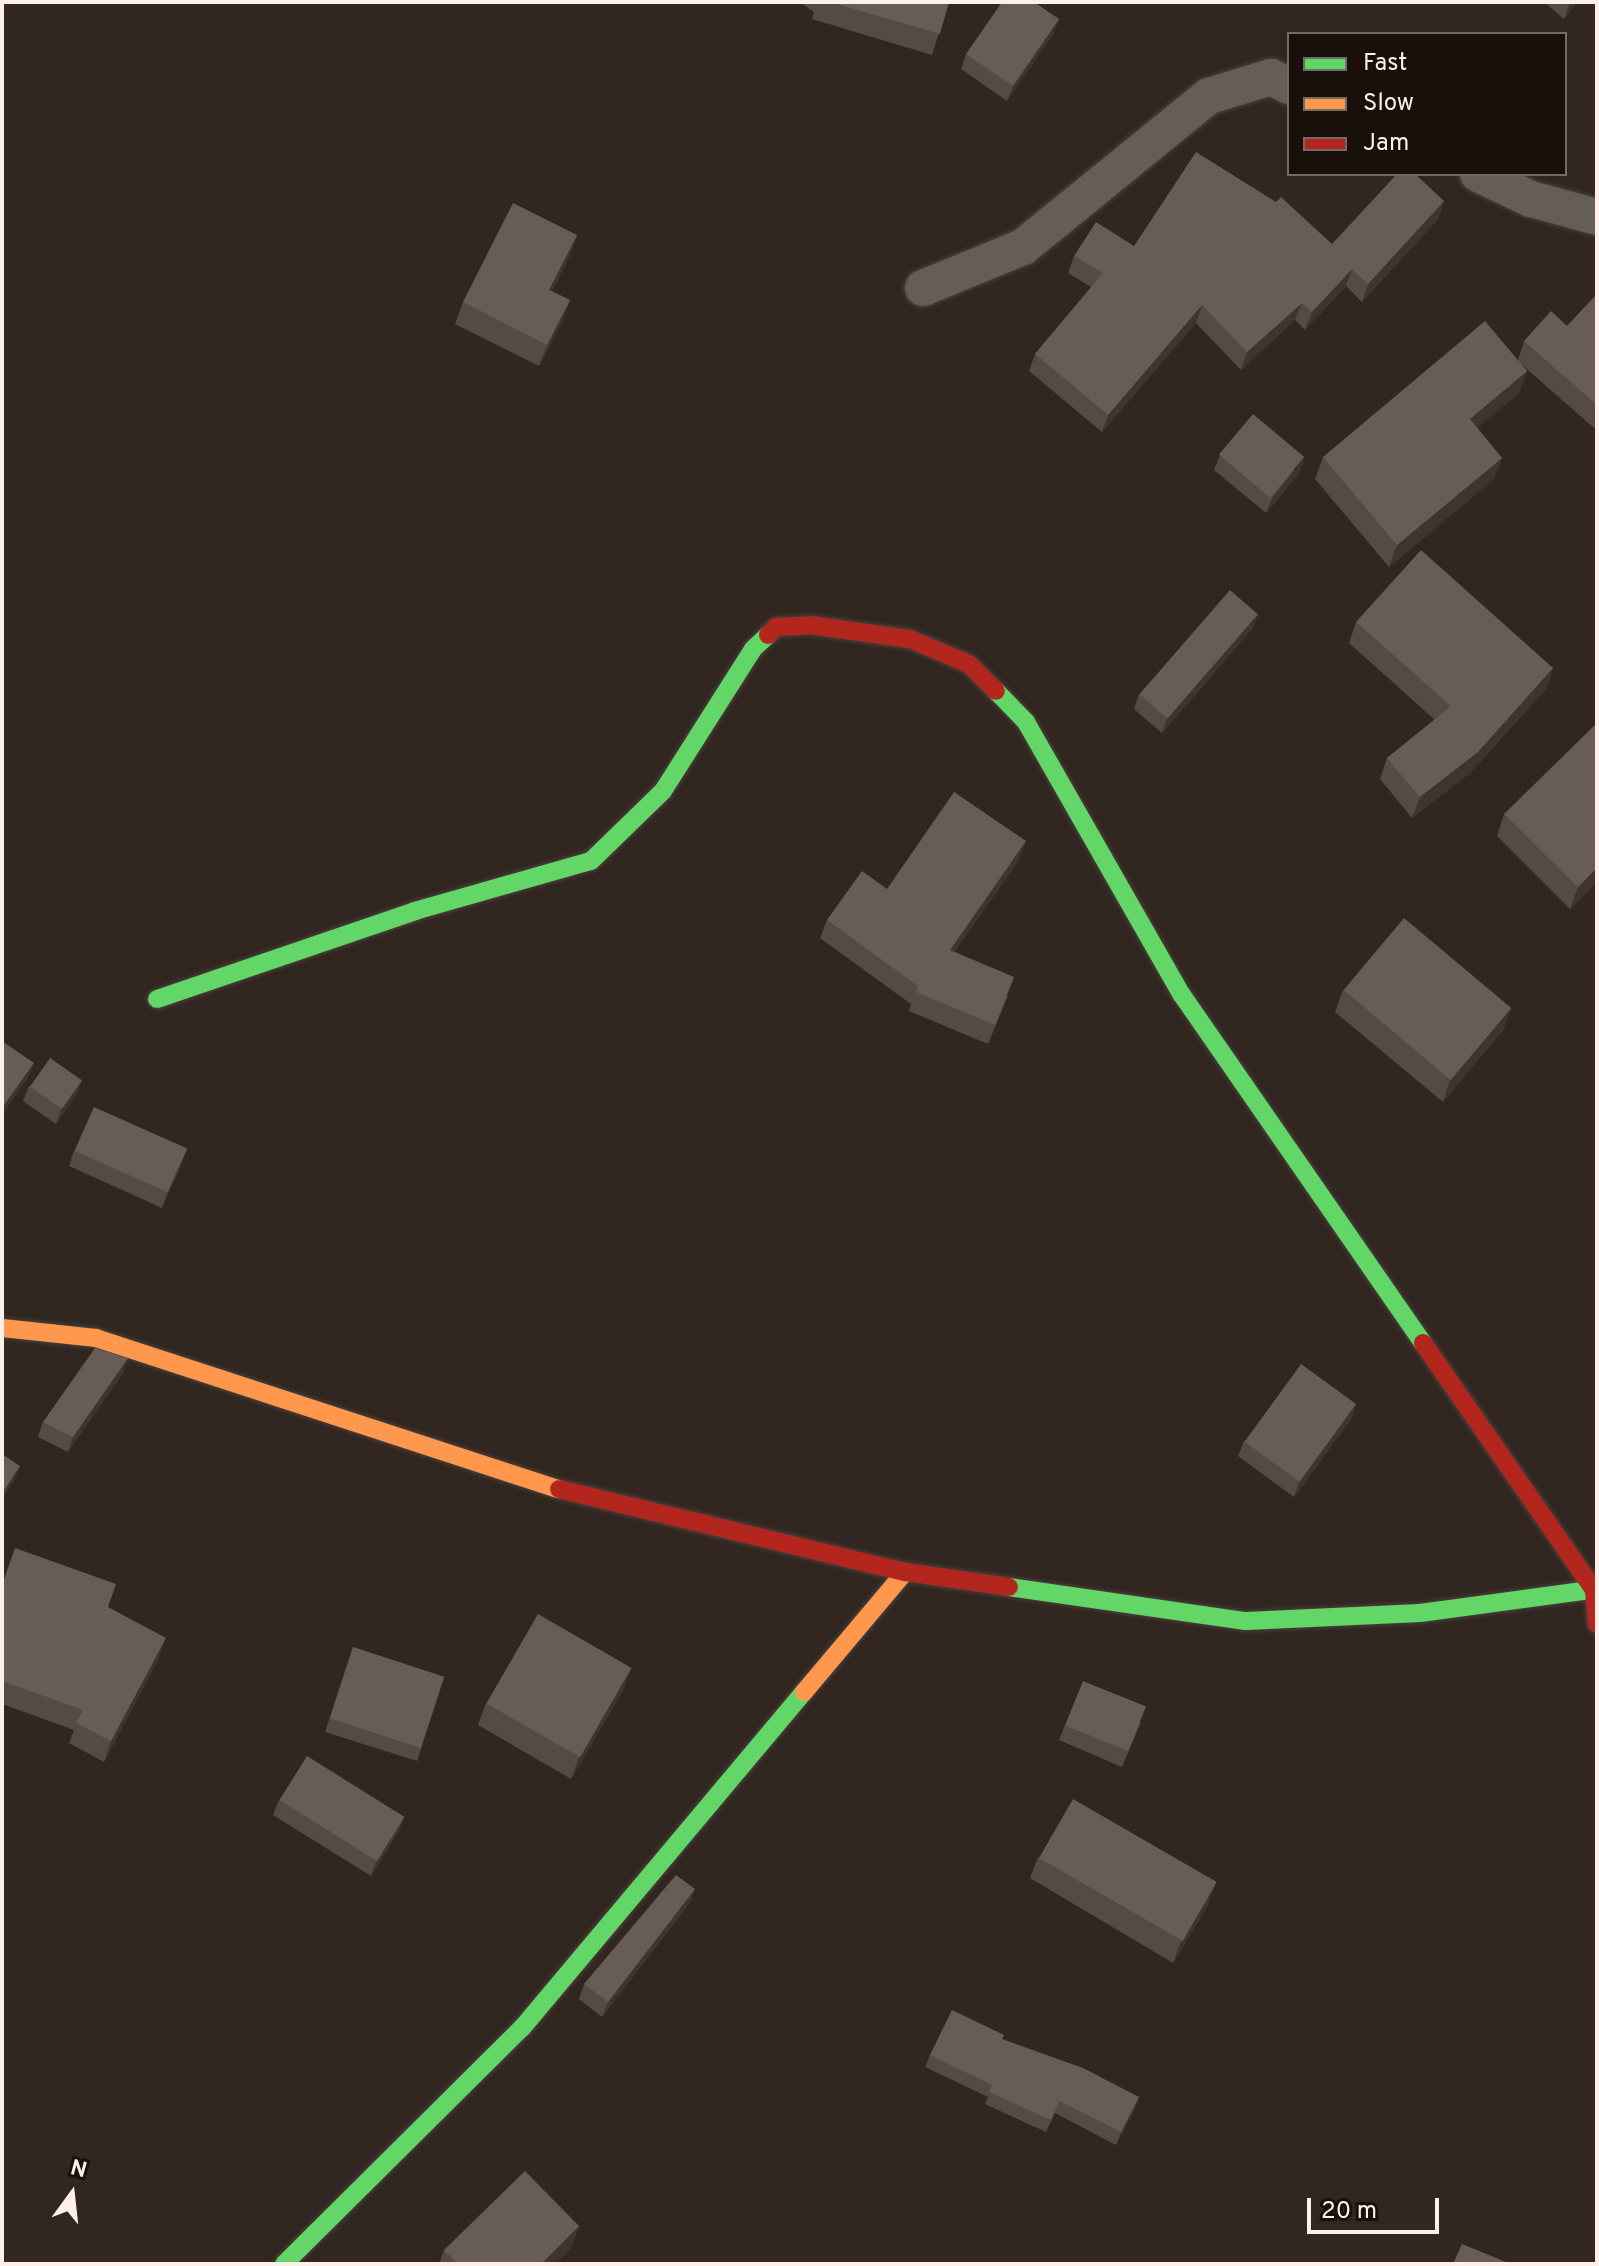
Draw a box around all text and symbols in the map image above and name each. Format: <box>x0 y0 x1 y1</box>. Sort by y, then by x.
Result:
legend <box>1287 32 1567 176</box>
text: Fast <box>1363 49 1407 79</box>
text: Slow <box>1363 89 1414 119</box>
text: Jam <box>1363 129 1409 159</box>
north arrow <box>32 2154 112 2234</box>
text: N <box>67 2155 89 2185</box>
scale bar <box>1311 2182 1443 2232</box>
text: 20 m <box>1321 2197 1377 2227</box>

